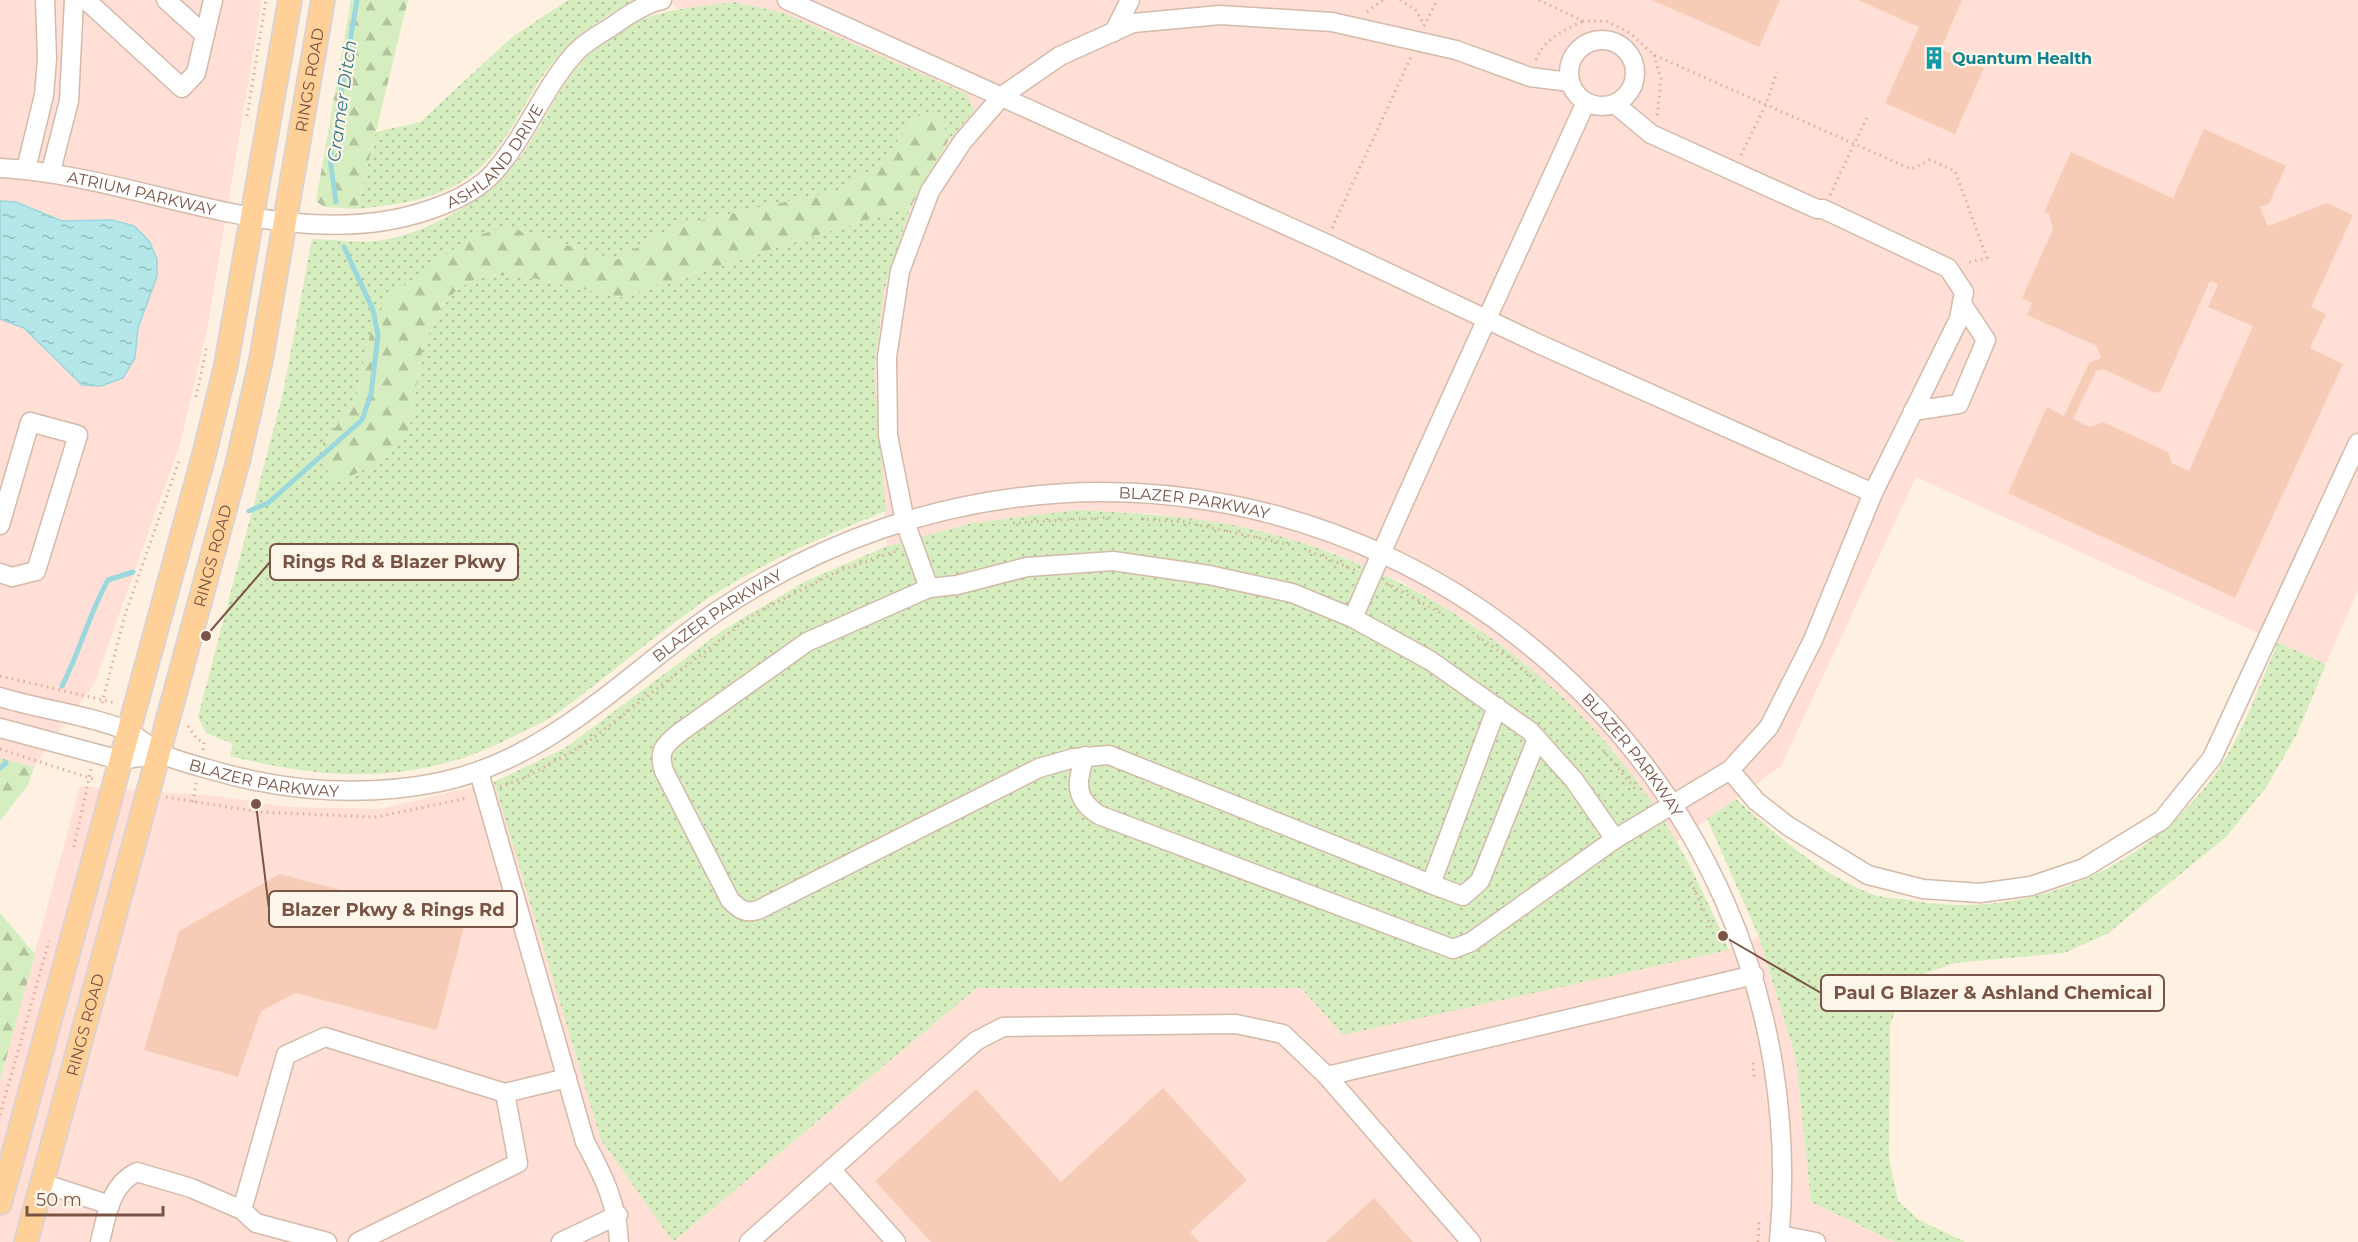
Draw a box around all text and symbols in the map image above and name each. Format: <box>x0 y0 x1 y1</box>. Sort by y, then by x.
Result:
street label: RINGS ROAD <box>291 27 328 134</box>
water label: Cramer Ditch <box>323 39 361 163</box>
building icon: Quantum Health <box>1921 45 1947 71</box>
place label: Quantum Health <box>1952 49 2092 68</box>
street label: ASHLAND DRIVE <box>444 101 547 212</box>
street label: ATRIUM PARKWAY <box>66 167 218 220</box>
street label: BLAZER PARKWAY <box>1118 483 1272 523</box>
street label: RINGS ROAD <box>190 503 236 609</box>
callout: Rings Rd & Blazer Pkwy <box>270 544 518 580</box>
text: Rings Rd & Blazer Pkwy <box>282 551 506 573</box>
street label: BLAZER PARKWAY <box>649 565 786 666</box>
street label: BLAZER PARKWAY <box>1577 689 1687 821</box>
street label: BLAZER PARKWAY <box>187 755 340 801</box>
callout: Blazer Pkwy & Rings Rd <box>269 891 517 927</box>
text: Blazer Pkwy & Rings Rd <box>281 899 505 921</box>
street label: RINGS ROAD <box>62 972 108 1078</box>
callout: Paul G Blazer & Ashland Chemical <box>1821 975 2164 1011</box>
text: Paul G Blazer & Ashland Chemical <box>1834 982 2152 1004</box>
scale bar <box>27 1179 164 1217</box>
text: 50 m <box>36 1189 82 1211</box>

